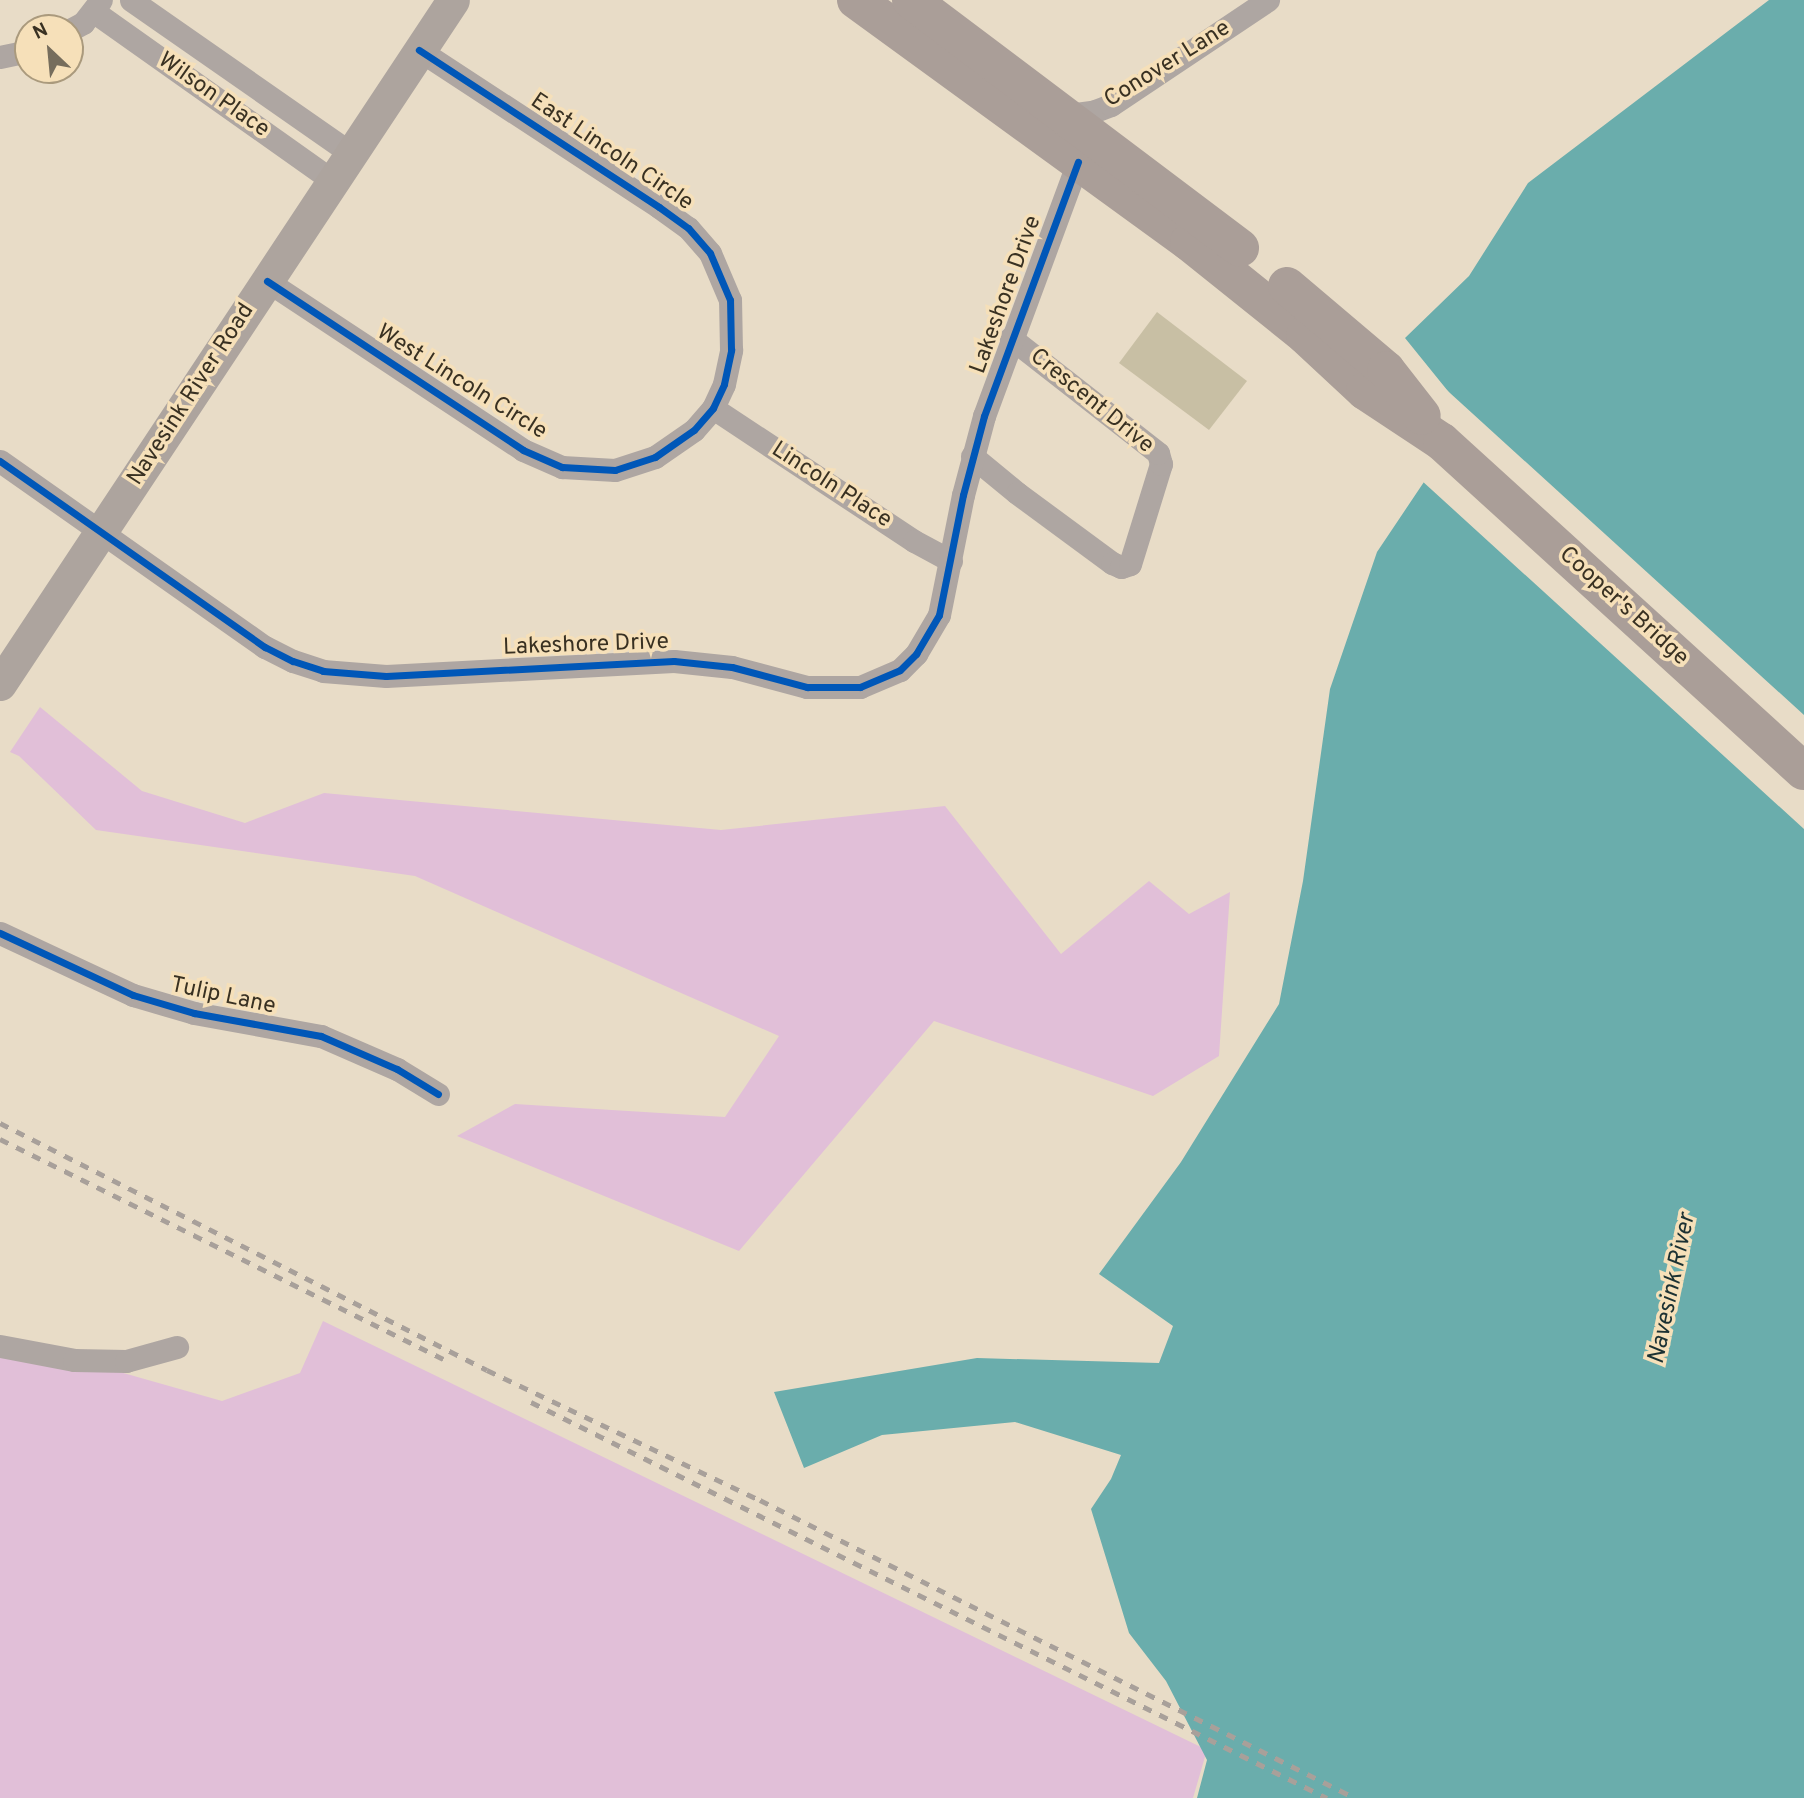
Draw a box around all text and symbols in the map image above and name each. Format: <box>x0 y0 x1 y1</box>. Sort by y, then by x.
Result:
north arrow <box>14 14 84 84</box>
street label: Conover Lane <box>1100 15 1236 115</box>
text: N <box>29 18 52 46</box>
street label: Wilson Place <box>152 47 274 145</box>
street label: East Lincoln Circle <box>524 88 698 218</box>
street label: Lakeshore Drive <box>966 212 1048 378</box>
street label: Navesink River Road <box>123 299 261 491</box>
street label: West Lincoln Circle <box>371 319 551 447</box>
street label: Crescent Drive <box>1023 344 1159 460</box>
street label: Lincoln Place <box>766 437 896 535</box>
street label: Cooper's Bridge <box>1553 542 1693 672</box>
street label: Lakeshore Drive <box>503 629 669 663</box>
street label: Tulip Lane <box>168 972 278 1022</box>
water label: Navesink River <box>1643 1211 1703 1367</box>

